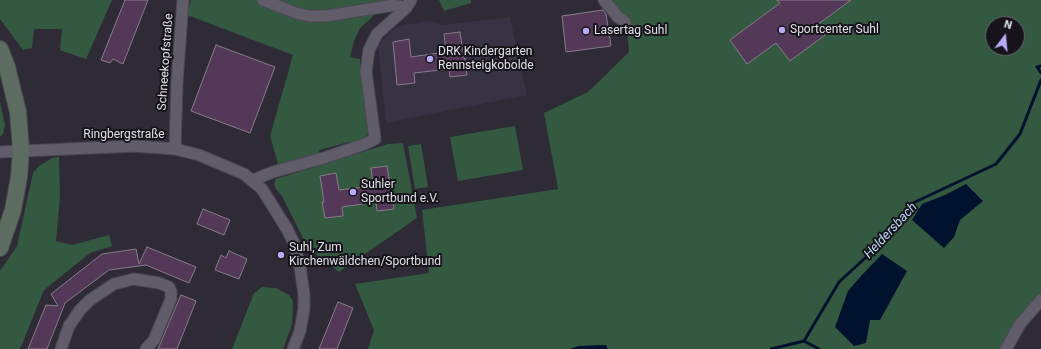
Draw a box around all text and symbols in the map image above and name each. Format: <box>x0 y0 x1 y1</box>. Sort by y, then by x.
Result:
street label: Schneekopfstraße <box>155 13 177 111</box>
north arrow <box>985 16 1025 56</box>
text: N <box>1003 18 1014 32</box>
place label: Sportcenter Suhl <box>790 23 879 37</box>
place label: Lasertag Suhl <box>594 24 667 38</box>
marker: Sportcenter Suhl <box>777 25 787 35</box>
marker: Lasertag Suhl <box>581 26 591 36</box>
place label: DRK Kindergarten Rennsteigkobolde <box>438 45 534 73</box>
marker: DRK Kindergarten Rennsteigkobolde <box>425 54 435 64</box>
street label: Ringbergstraße <box>83 128 165 142</box>
place label: Suhler Sportbund e.V. <box>361 178 439 206</box>
marker: Suhler Sportbund e.V. <box>348 187 358 197</box>
water label: Heldersbach <box>861 200 921 262</box>
place label: Suhl, Zum Kirchenwäldchen/Sportbund <box>289 241 441 269</box>
marker: Suhl, Zum Kirchenwäldchen/Sportbund <box>276 250 286 260</box>

